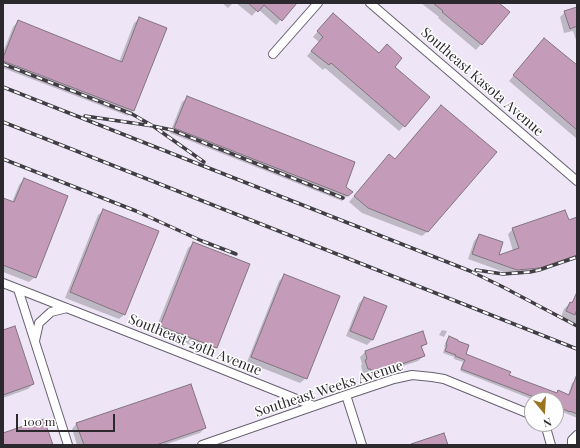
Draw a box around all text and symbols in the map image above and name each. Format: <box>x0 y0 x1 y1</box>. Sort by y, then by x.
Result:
street label: Southeast Kasota Avenue <box>417 24 547 140</box>
street label: Southeast 29th Avenue <box>126 311 264 379</box>
street label: Southeast Weeks Avenue <box>253 357 405 421</box>
north arrow <box>524 392 564 432</box>
scale bar <box>18 406 117 432</box>
text: 100 m <box>23 413 55 429</box>
text: N <box>541 415 554 431</box>

